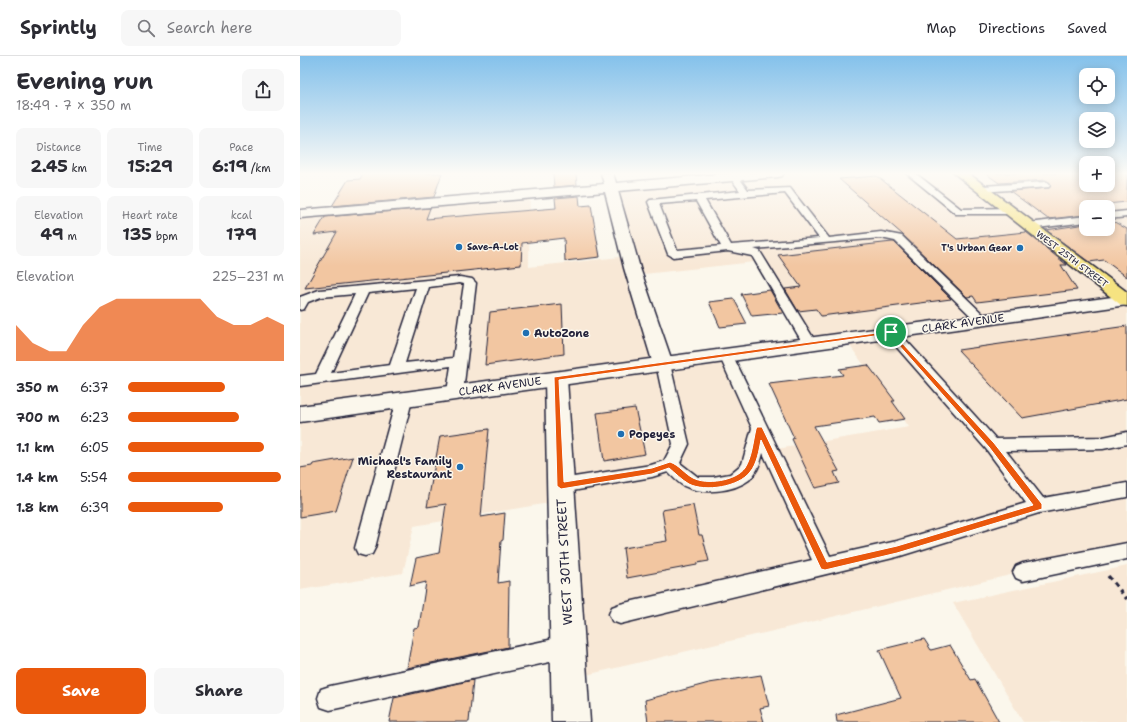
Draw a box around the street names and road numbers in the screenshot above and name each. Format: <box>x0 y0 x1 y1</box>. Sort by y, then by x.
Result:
street label: WEST 25TH STREET <box>1034 228 1111 290</box>
street label: CLARK AVENUE <box>921 310 1005 337</box>
street label: CLARK AVENUE <box>458 373 542 400</box>
street label: WEST 30TH STREET <box>553 498 576 626</box>

